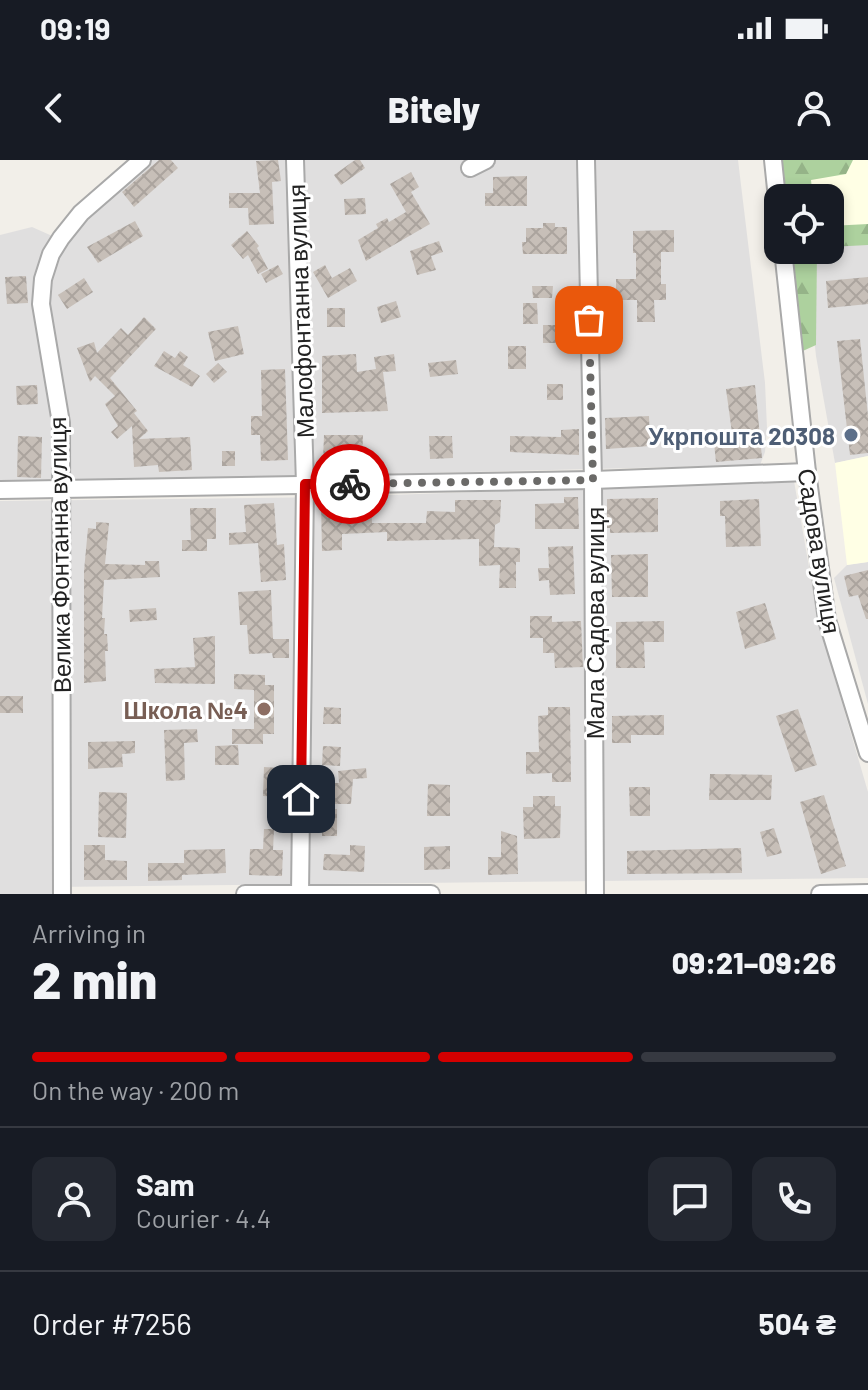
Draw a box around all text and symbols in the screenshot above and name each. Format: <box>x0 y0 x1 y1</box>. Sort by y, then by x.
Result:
text: 09:19 <box>40 10 111 46</box>
icon: back <box>32 86 76 130</box>
icon: person <box>792 86 836 130</box>
text: Bitely <box>388 87 480 130</box>
street label: Малофонтанна вулиця <box>281 183 319 439</box>
map controls <box>764 184 844 264</box>
button: locate <box>764 184 844 264</box>
pin <box>555 286 623 354</box>
icon: bag <box>567 298 611 342</box>
street label: Велика Фонтанна вулиця <box>42 416 76 694</box>
place label: Укрпошта 20308 <box>649 421 835 450</box>
marker: Укрпошта 20308 <box>842 426 860 444</box>
courier <box>310 444 390 524</box>
icon: bike <box>328 462 372 506</box>
street label: Садова вулиця <box>793 466 847 636</box>
street label: Мала Садова вулиця <box>580 507 609 739</box>
place label: Школа №4 <box>123 695 248 724</box>
marker: Школа №4 <box>255 700 273 718</box>
pin <box>267 765 335 833</box>
icon: home <box>279 777 323 821</box>
text: Arriving in <box>32 917 146 948</box>
text: 09:21–09:26 <box>672 944 836 980</box>
text: 2 min <box>32 947 157 1009</box>
text: On the way · 200 m <box>32 1074 239 1105</box>
button: person <box>32 1157 116 1241</box>
button: chat <box>648 1157 732 1241</box>
button: phone <box>752 1157 836 1241</box>
text: Sam <box>136 1166 195 1202</box>
text: Courier · 4.4 <box>136 1202 271 1233</box>
text: Order #7256 <box>32 1305 192 1341</box>
text: 504 ₴ <box>759 1305 836 1341</box>

